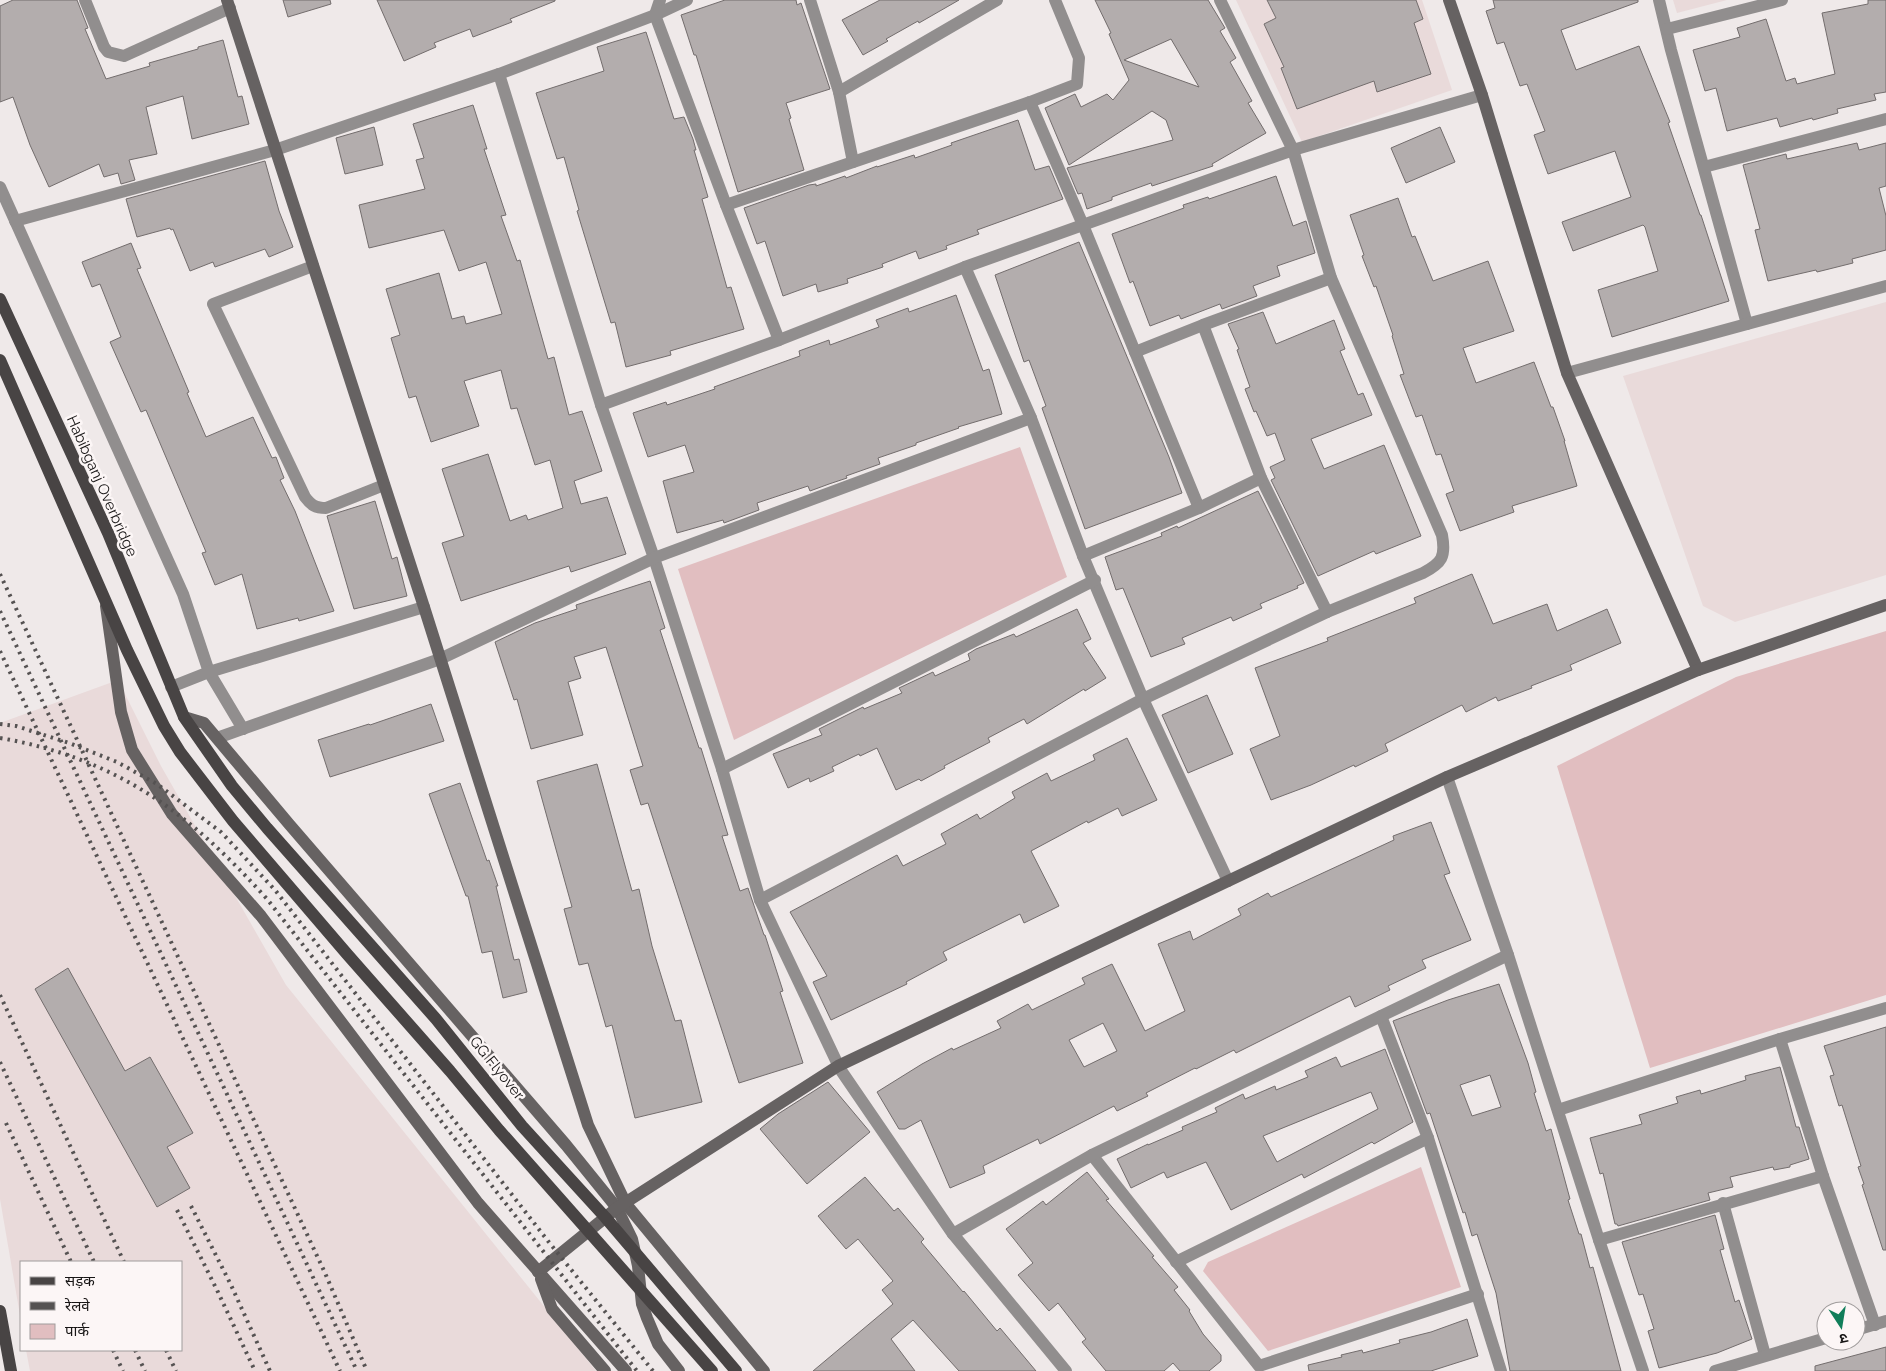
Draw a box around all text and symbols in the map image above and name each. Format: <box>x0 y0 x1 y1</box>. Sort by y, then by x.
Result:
street label: Habibganj Overbridge <box>63 413 141 560</box>
street label: GG Flyover <box>466 1033 528 1104</box>
legend <box>20 1261 182 1351</box>
text: सड़क <box>65 1272 95 1290</box>
text: रेलवे <box>64 1297 90 1315</box>
north arrow <box>1816 1301 1866 1351</box>
text: पार्क <box>65 1322 89 1340</box>
text: उ <box>1837 1330 1849 1348</box>

